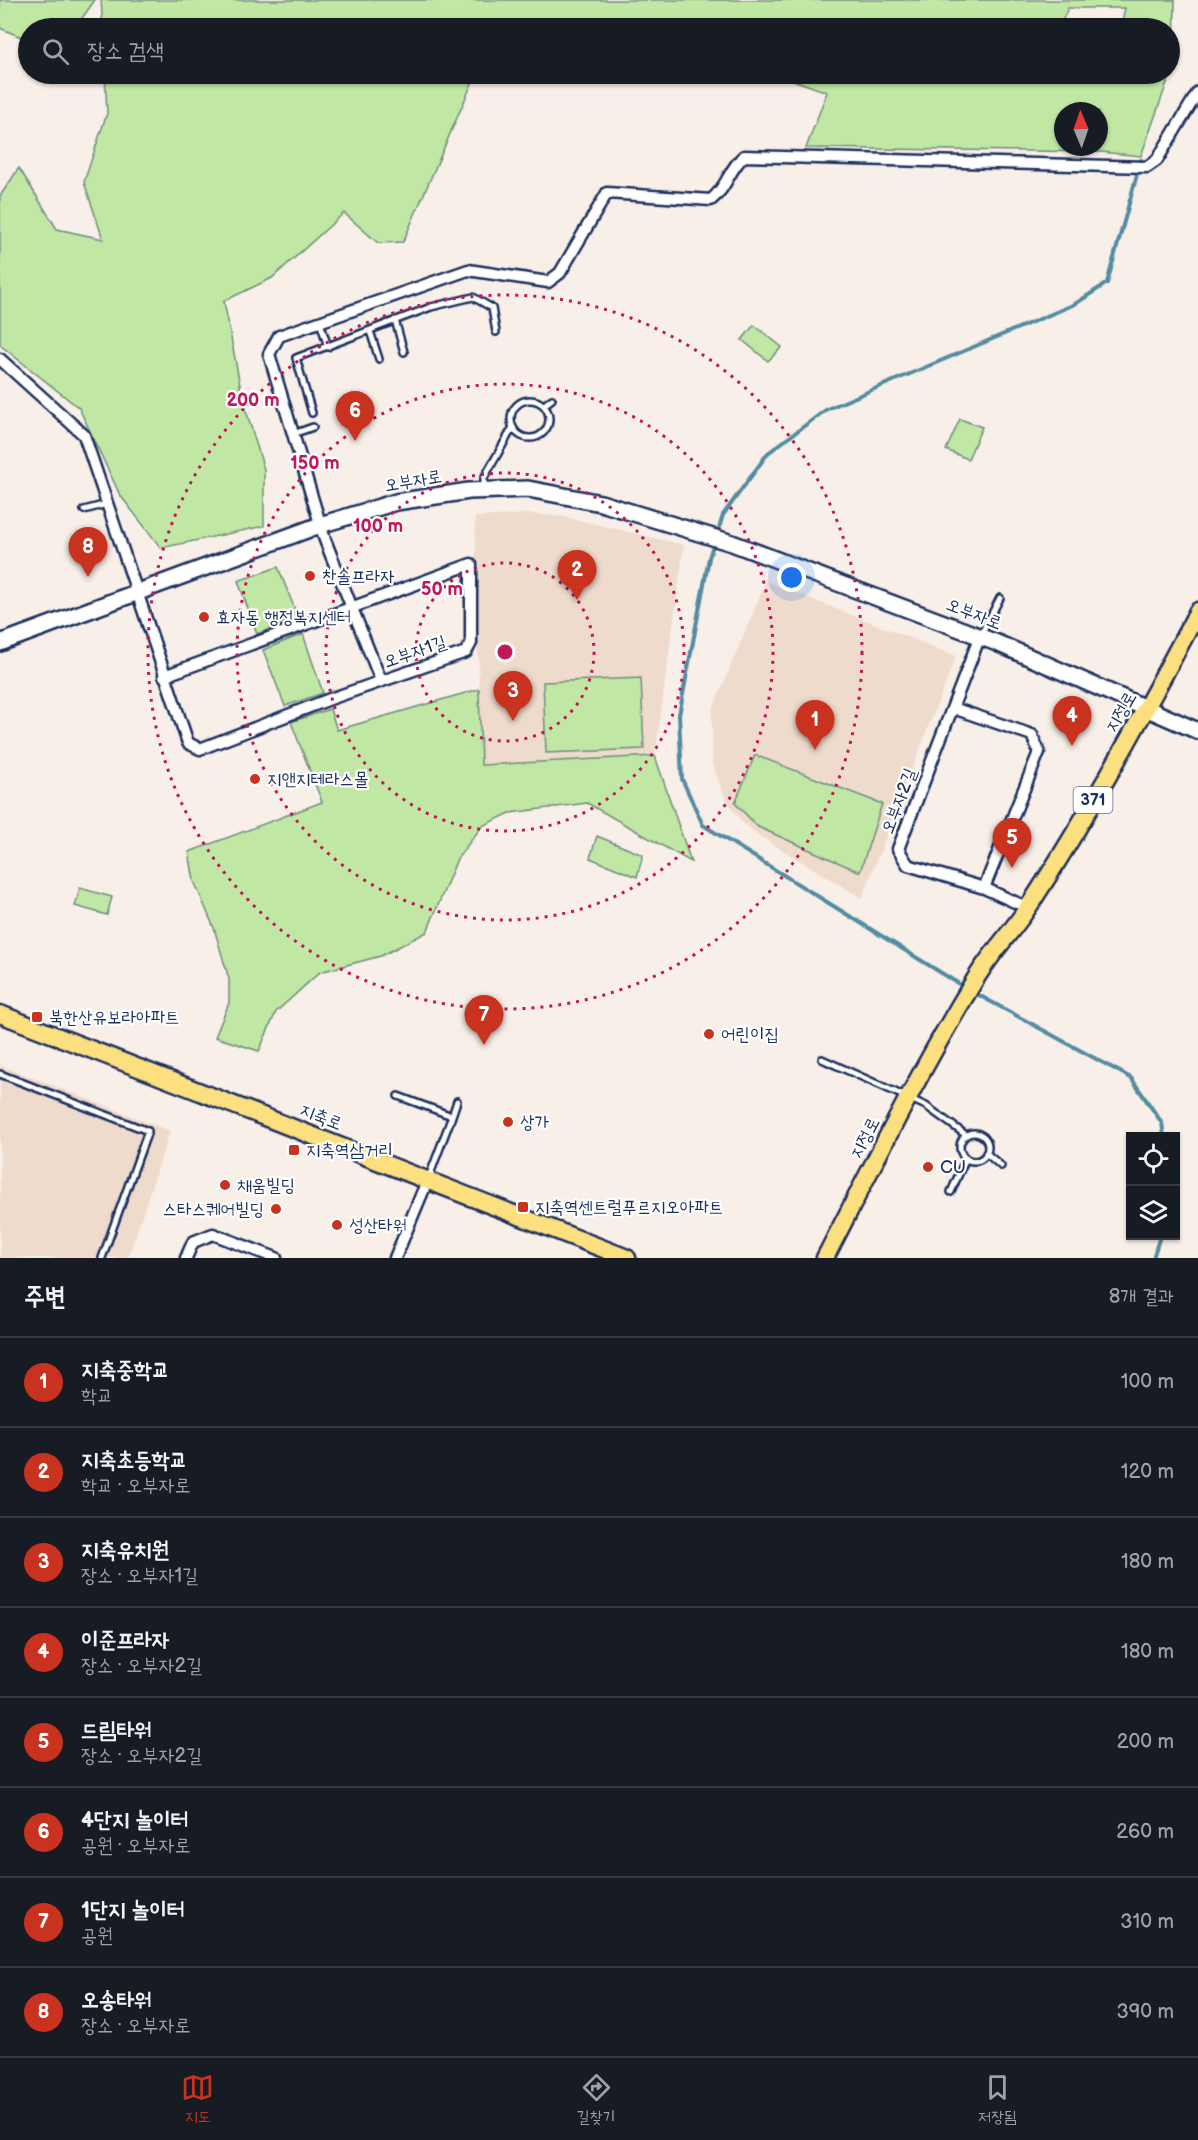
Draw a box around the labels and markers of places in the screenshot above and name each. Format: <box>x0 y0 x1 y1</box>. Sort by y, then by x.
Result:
pin: 6 <box>336 392 374 441</box>
pin: 8 <box>68 528 107 577</box>
pin: 2 <box>558 550 596 600</box>
place label: 찬솔프라자 <box>322 566 395 587</box>
marker: 찬솔프라자 <box>303 569 317 583</box>
place label: 효자동 행정복지센터 <box>216 607 351 628</box>
marker: 효자동 행정복지센터 <box>197 610 211 624</box>
centre of rings <box>495 642 515 662</box>
pin: 3 <box>494 672 532 721</box>
pin: 4 <box>1052 696 1092 746</box>
pin: 1 <box>796 700 834 750</box>
place label: 지앤지테라스몰 <box>267 769 368 790</box>
marker: 지앤지테라스몰 <box>248 772 262 786</box>
pin: 5 <box>992 818 1032 868</box>
pin: 7 <box>464 996 504 1045</box>
place label: 북한산유보라아파트 <box>49 1007 179 1028</box>
marker: 북한산유보라아파트 <box>30 1010 44 1024</box>
place label: 어린이집 <box>721 1024 779 1045</box>
marker: 어린이집 <box>702 1027 716 1041</box>
place label: 상가 <box>520 1112 549 1133</box>
marker: 상가 <box>501 1115 515 1129</box>
place label: 지축역삼거리 <box>306 1140 393 1161</box>
marker: 지축역삼거리 <box>287 1143 301 1157</box>
place label: CU <box>940 1157 966 1178</box>
marker: CU <box>921 1160 935 1174</box>
place label: 채움빌딩 <box>237 1175 295 1196</box>
marker: 채움빌딩 <box>218 1178 232 1192</box>
place label: 지축역센트럴푸르지오아파트 <box>535 1197 723 1218</box>
place label: 스타스퀘어빌딩 <box>163 1199 264 1220</box>
marker: 지축역센트럴푸르지오아파트 <box>516 1200 530 1214</box>
marker: 스타스퀘어빌딩 <box>269 1202 283 1216</box>
place label: 성산타워 <box>349 1215 407 1236</box>
marker: 성산타워 <box>330 1218 344 1232</box>

